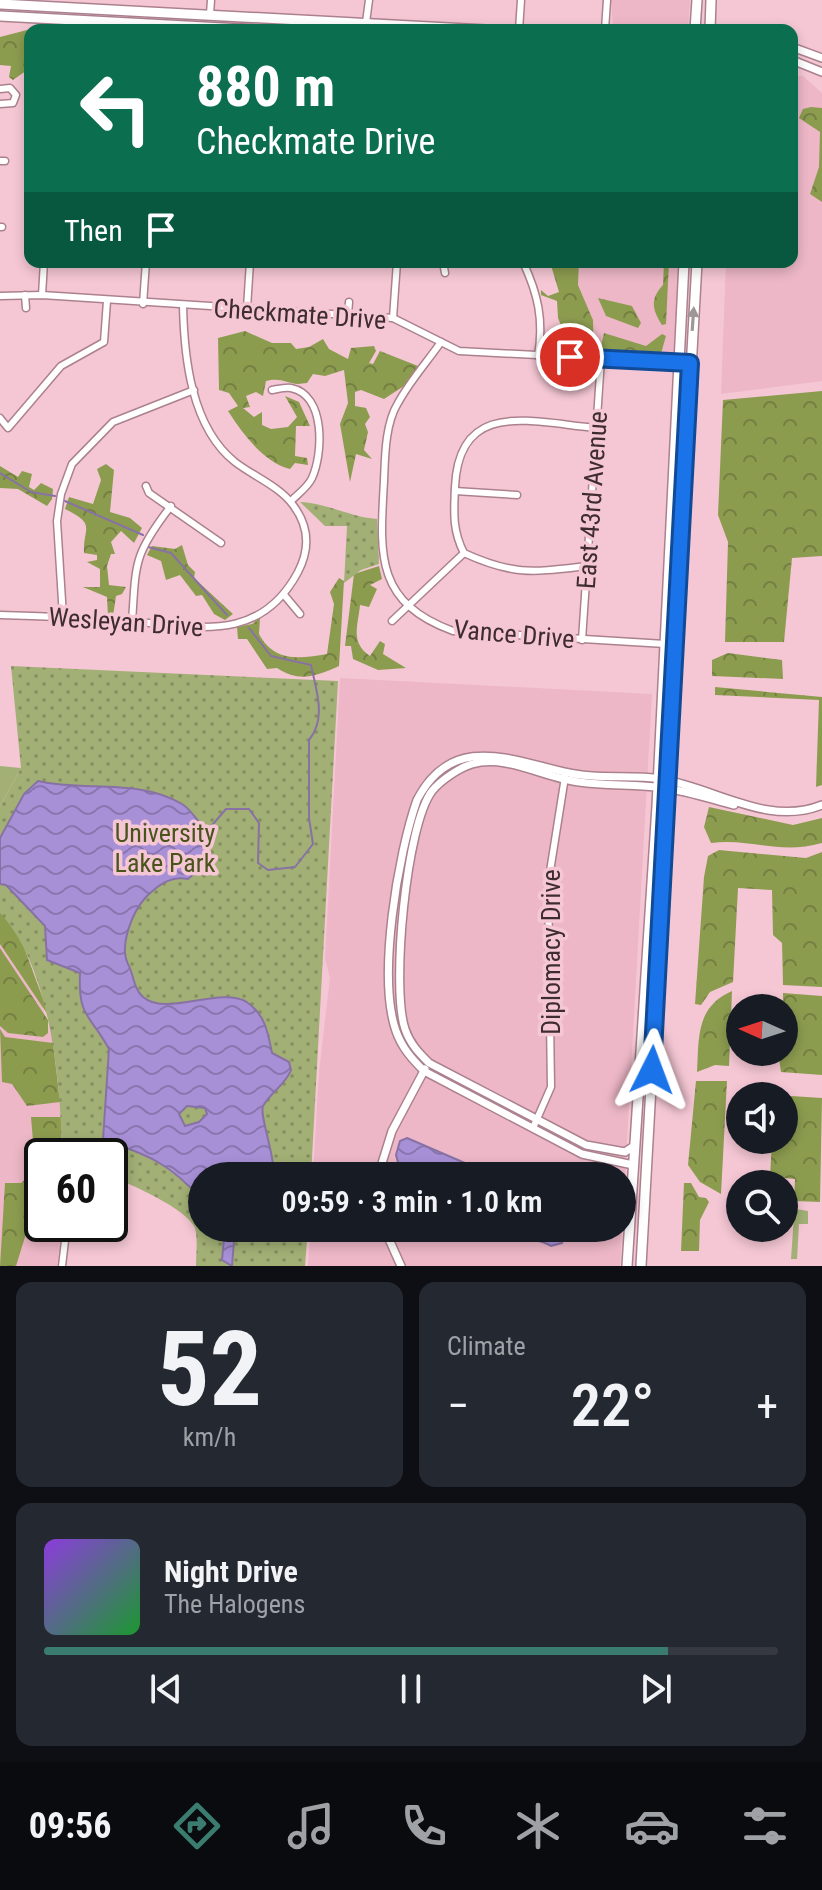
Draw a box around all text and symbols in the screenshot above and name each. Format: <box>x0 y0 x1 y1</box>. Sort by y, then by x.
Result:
text: 880 m <box>196 54 335 120</box>
icon: left <box>64 56 168 160</box>
text: Checkmate Drive <box>196 121 435 163</box>
icon: arrive <box>139 208 183 252</box>
text: Then <box>64 213 123 248</box>
street label: Checkmate Drive <box>213 293 387 335</box>
one-way arrow <box>687 306 700 331</box>
pin <box>536 323 604 391</box>
icon: arrive <box>548 335 592 379</box>
street label: East 43rd Avenue <box>571 410 613 590</box>
street label: Wesleyan Drive <box>48 602 204 642</box>
street label: Vance Drive <box>452 614 576 654</box>
park label: University Lake Park <box>115 818 216 878</box>
street label: Diplomacy Drive <box>536 869 566 1035</box>
north arrow <box>726 994 798 1066</box>
map controls <box>726 994 798 1242</box>
position arrow <box>610 1028 694 1112</box>
button: sound <box>726 1082 798 1154</box>
speed limit sign: 60 <box>24 1138 128 1242</box>
button: search <box>726 1170 798 1242</box>
text: 09:59 · 3 min · 1.0 km <box>282 1184 543 1219</box>
text: 52 <box>157 1309 262 1430</box>
text: Climate <box>447 1331 526 1361</box>
text: 22° <box>571 1370 654 1441</box>
text: − <box>447 1380 469 1432</box>
text: + <box>756 1380 778 1432</box>
text: km/h <box>183 1422 236 1452</box>
text: Night Drive <box>164 1554 298 1589</box>
text: The Halogens <box>164 1589 305 1619</box>
icon: previous <box>144 1667 188 1711</box>
icon: pause <box>389 1667 433 1711</box>
icon: next <box>634 1667 678 1711</box>
icon: directions <box>169 1798 225 1854</box>
icon: music <box>283 1798 339 1854</box>
icon: phone <box>396 1798 452 1854</box>
icon: climate <box>510 1798 566 1854</box>
icon: car <box>624 1798 680 1854</box>
icon: filters <box>737 1798 793 1854</box>
text: 09:56 <box>29 1805 111 1847</box>

